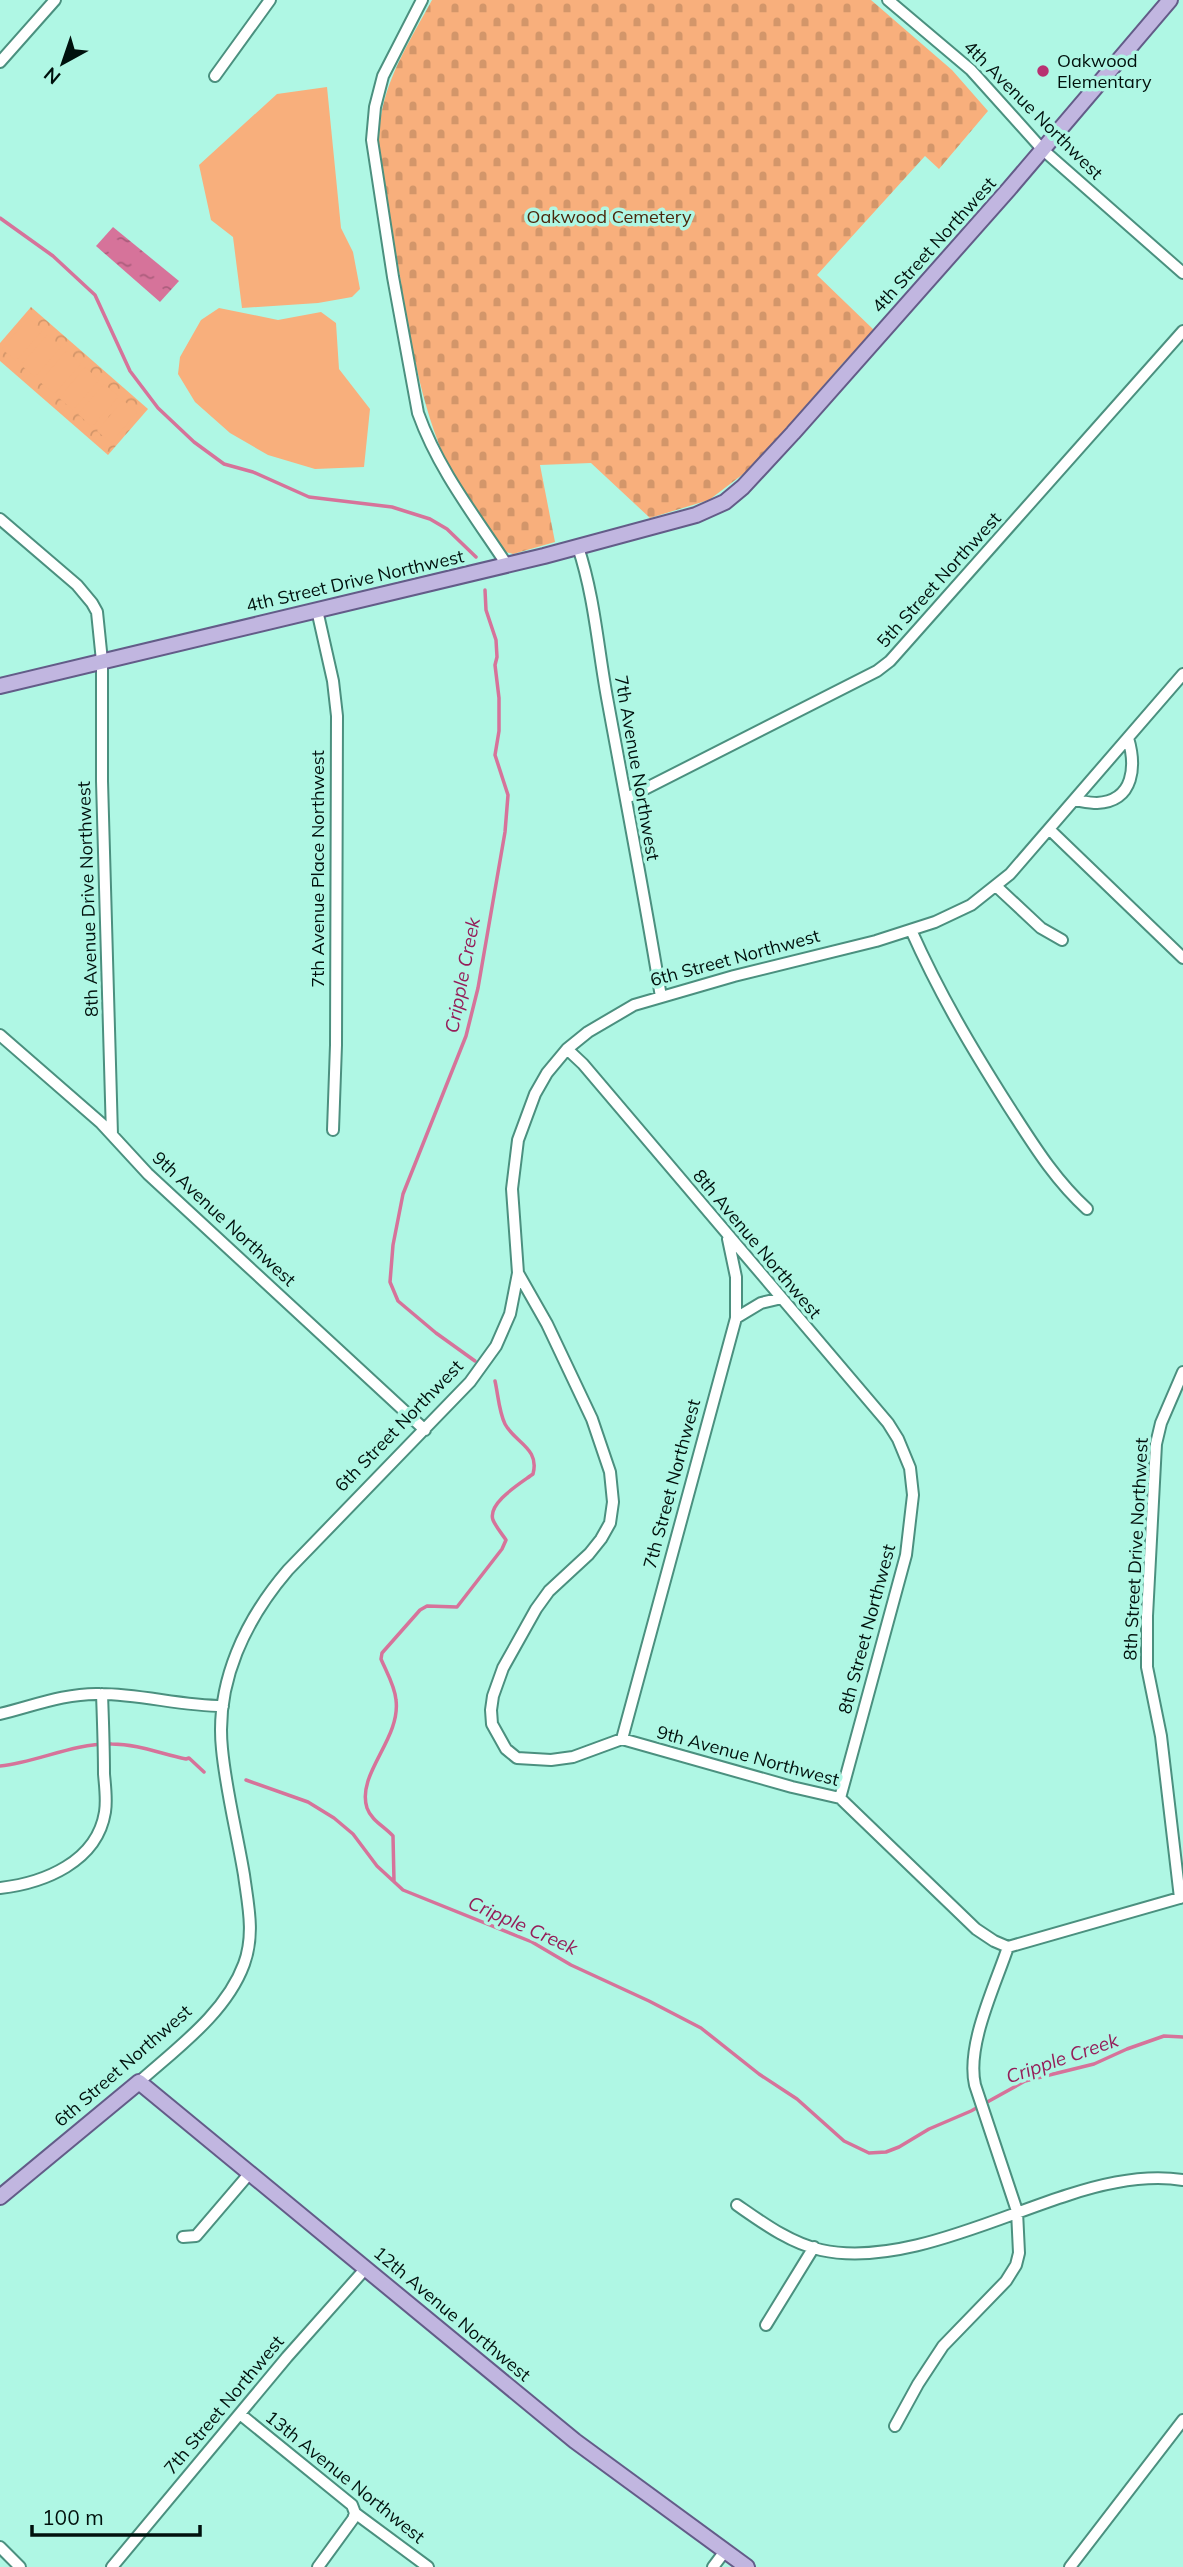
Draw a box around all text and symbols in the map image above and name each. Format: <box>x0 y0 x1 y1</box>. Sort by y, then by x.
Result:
north arrow <box>28 28 98 98</box>
street label: 4th Avenue Northwest <box>959 35 1108 184</box>
place label: Oakwood Elementary <box>1057 49 1152 93</box>
text: N <box>39 62 65 90</box>
marker: Oakwood Elementary <box>1035 63 1051 79</box>
street label: 4th Street Northwest <box>867 172 1001 317</box>
park label: Oakwood Cemetery <box>527 205 692 228</box>
street label: 5th Street Northwest <box>872 507 1006 652</box>
street label: 4th Street Drive Northwest <box>244 544 466 617</box>
street label: 7th Avenue Northwest <box>610 673 665 862</box>
street label: 7th Avenue Place Northwest <box>306 750 329 988</box>
street label: 8th Avenue Drive Northwest <box>72 781 103 1017</box>
water label: Cripple Creek <box>439 914 485 1035</box>
street label: 6th Street Northwest <box>647 924 822 991</box>
street label: 9th Avenue Northwest <box>148 1146 301 1291</box>
street label: 8th Avenue Northwest <box>688 1164 827 1323</box>
street label: 6th Street Northwest <box>330 1355 468 1496</box>
street label: 7th Street Northwest <box>638 1396 705 1571</box>
street label: 8th Street Drive Northwest <box>1118 1437 1153 1661</box>
street label: 8th Street Northwest <box>833 1541 900 1716</box>
street label: 9th Avenue Northwest <box>655 1720 842 1791</box>
water label: Cripple Creek <box>465 1890 583 1960</box>
street label: 6th Street Northwest <box>49 2000 196 2132</box>
water label: Cripple Creek <box>1003 2027 1122 2088</box>
street label: 12th Avenue Northwest <box>369 2241 536 2386</box>
street label: 7th Street Northwest <box>159 2330 289 2479</box>
street label: 13th Avenue Northwest <box>261 2405 430 2548</box>
scale bar <box>32 2494 200 2538</box>
text: 100 m <box>42 2504 104 2530</box>

